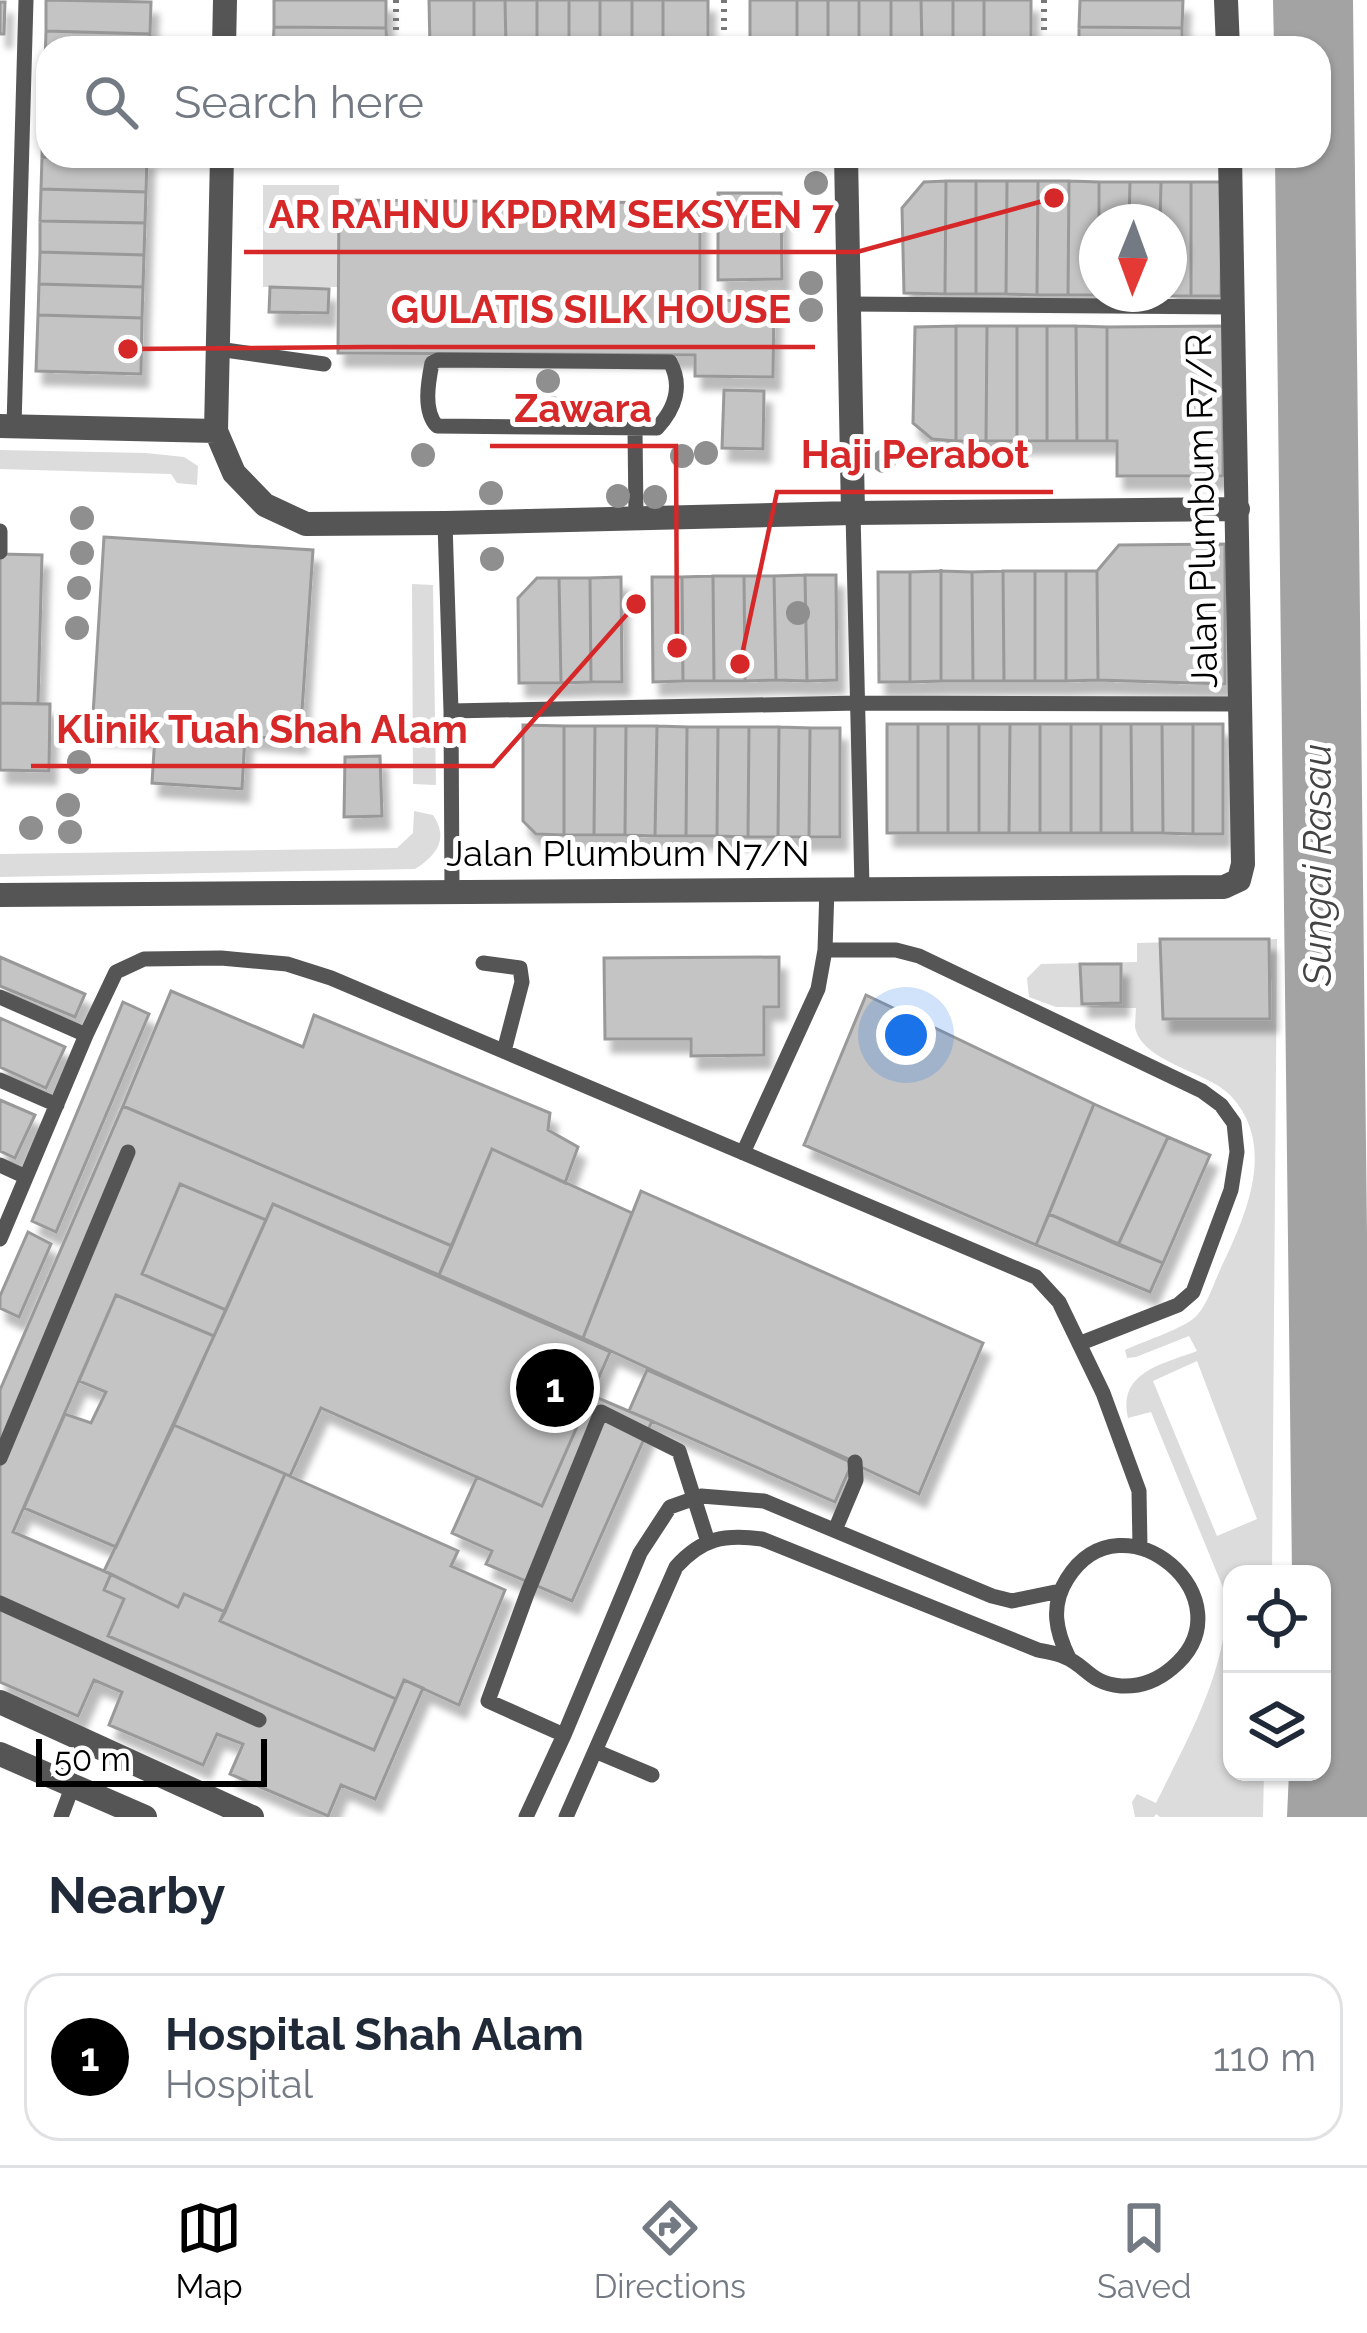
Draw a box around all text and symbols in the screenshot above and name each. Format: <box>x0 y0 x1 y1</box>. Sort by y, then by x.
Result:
search box <box>36 36 1331 168</box>
icon: search <box>78 69 144 135</box>
text: Search here <box>174 76 424 129</box>
callout: AR RAHNU KPDRM SEKSYEN 7 <box>244 177 857 252</box>
text: AR RAHNU KPDRM SEKSYEN 7 <box>268 191 834 237</box>
north arrow <box>1079 204 1187 312</box>
callout: GULATIS SILK HOUSE <box>366 272 815 347</box>
text: GULATIS SILK HOUSE <box>391 286 791 332</box>
street label: Jalan Plumbum R7/R <box>1177 333 1225 689</box>
callout: Zawara <box>490 371 676 446</box>
text: Zawara <box>514 385 652 431</box>
callout: Haji Perabot <box>777 417 1053 492</box>
text: Haji Perabot <box>801 431 1029 477</box>
callout: Klinik Tuah Shah Alam <box>31 691 493 766</box>
text: Klinik Tuah Shah Alam <box>56 706 468 752</box>
water label: Sungai Rasau <box>1294 744 1340 987</box>
street label: Jalan Plumbum N7/N <box>446 832 810 874</box>
your location <box>876 1005 936 1065</box>
pin: 1 <box>516 1343 594 1433</box>
map controls <box>1223 1565 1331 1781</box>
button: locate <box>1223 1565 1331 1673</box>
button: layers <box>1223 1673 1331 1781</box>
scale bar <box>36 1733 267 1786</box>
text: 50 m <box>54 1740 131 1779</box>
text: Nearby <box>48 1865 225 1925</box>
text: Hospital Shah Alam <box>165 2008 584 2061</box>
text: 1 <box>80 2034 100 2080</box>
text: 110 m <box>1213 2034 1316 2080</box>
text: Hospital <box>165 2061 313 2107</box>
tab: Map <box>176 2195 243 2306</box>
tab: Directions <box>594 2195 746 2306</box>
tab: Saved <box>1097 2195 1191 2306</box>

